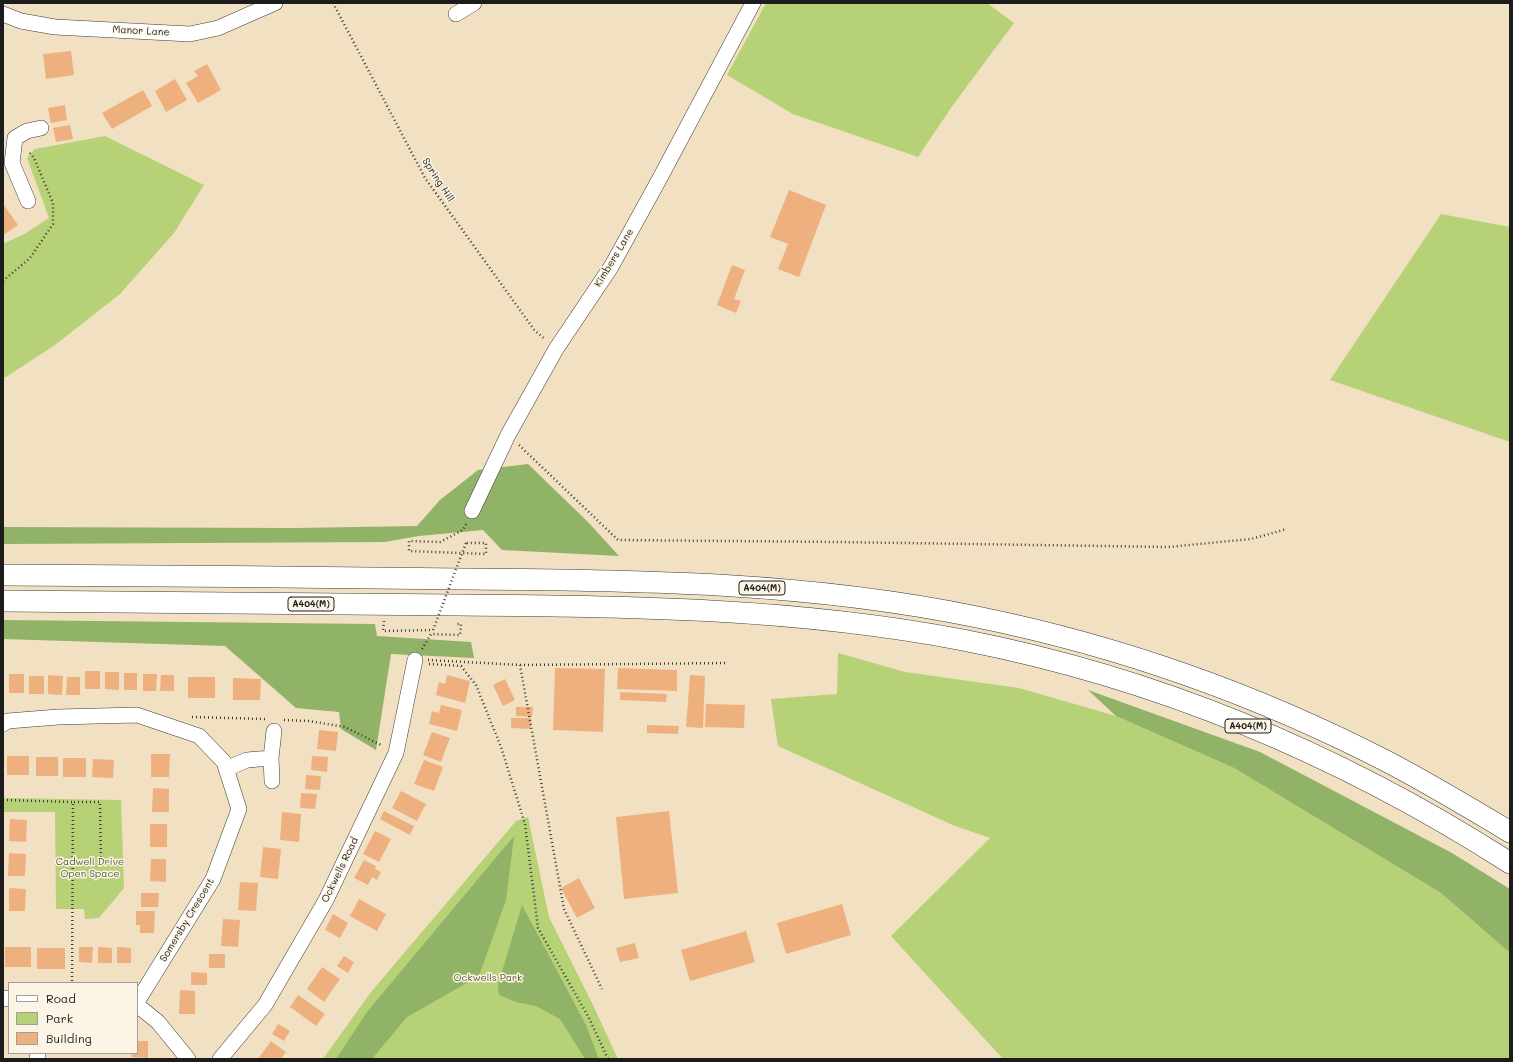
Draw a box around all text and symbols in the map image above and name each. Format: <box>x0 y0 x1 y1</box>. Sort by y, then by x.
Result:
street label: Manor Lane <box>112 24 170 38</box>
street label: Spring Hill <box>419 156 457 204</box>
street label: Kimbers Lane <box>592 227 636 289</box>
road number: A404(M) <box>739 581 785 595</box>
road number: A404(M) <box>288 597 334 611</box>
road number: A404(M) <box>1225 719 1271 733</box>
street label: Ockwells Road <box>319 835 361 905</box>
park label: Cadwell Drive Open Space <box>56 856 124 880</box>
street label: Somersby Crescent <box>157 876 217 964</box>
park label: Ockwells Park <box>454 972 522 984</box>
legend <box>8 982 138 1054</box>
text: Road <box>46 990 76 1006</box>
text: Park <box>46 1010 73 1026</box>
text: Building <box>46 1030 92 1046</box>

